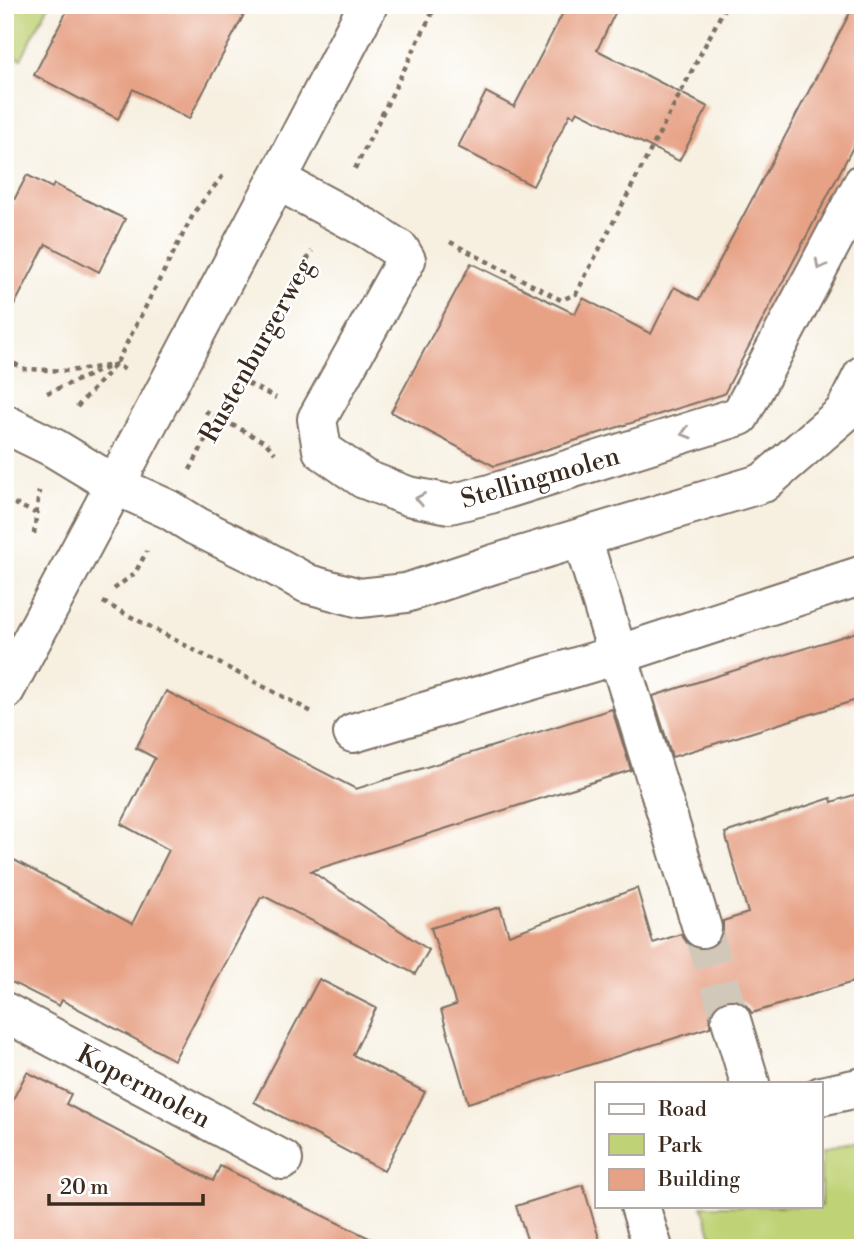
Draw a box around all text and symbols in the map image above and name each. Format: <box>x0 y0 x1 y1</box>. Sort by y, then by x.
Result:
street label: Rustenburgerweg <box>193 252 321 448</box>
one-way arrow <box>814 257 828 270</box>
one-way arrow <box>680 424 692 439</box>
street label: Stellingmolen <box>457 440 623 516</box>
one-way arrow <box>414 492 426 507</box>
street label: Kopermolen <box>71 1038 216 1136</box>
legend <box>595 1082 822 1208</box>
text: Road <box>658 1097 707 1123</box>
text: Park <box>658 1133 703 1159</box>
scale bar <box>49 1162 203 1206</box>
text: Building <box>657 1167 740 1193</box>
text: 20 m <box>60 1175 109 1201</box>

